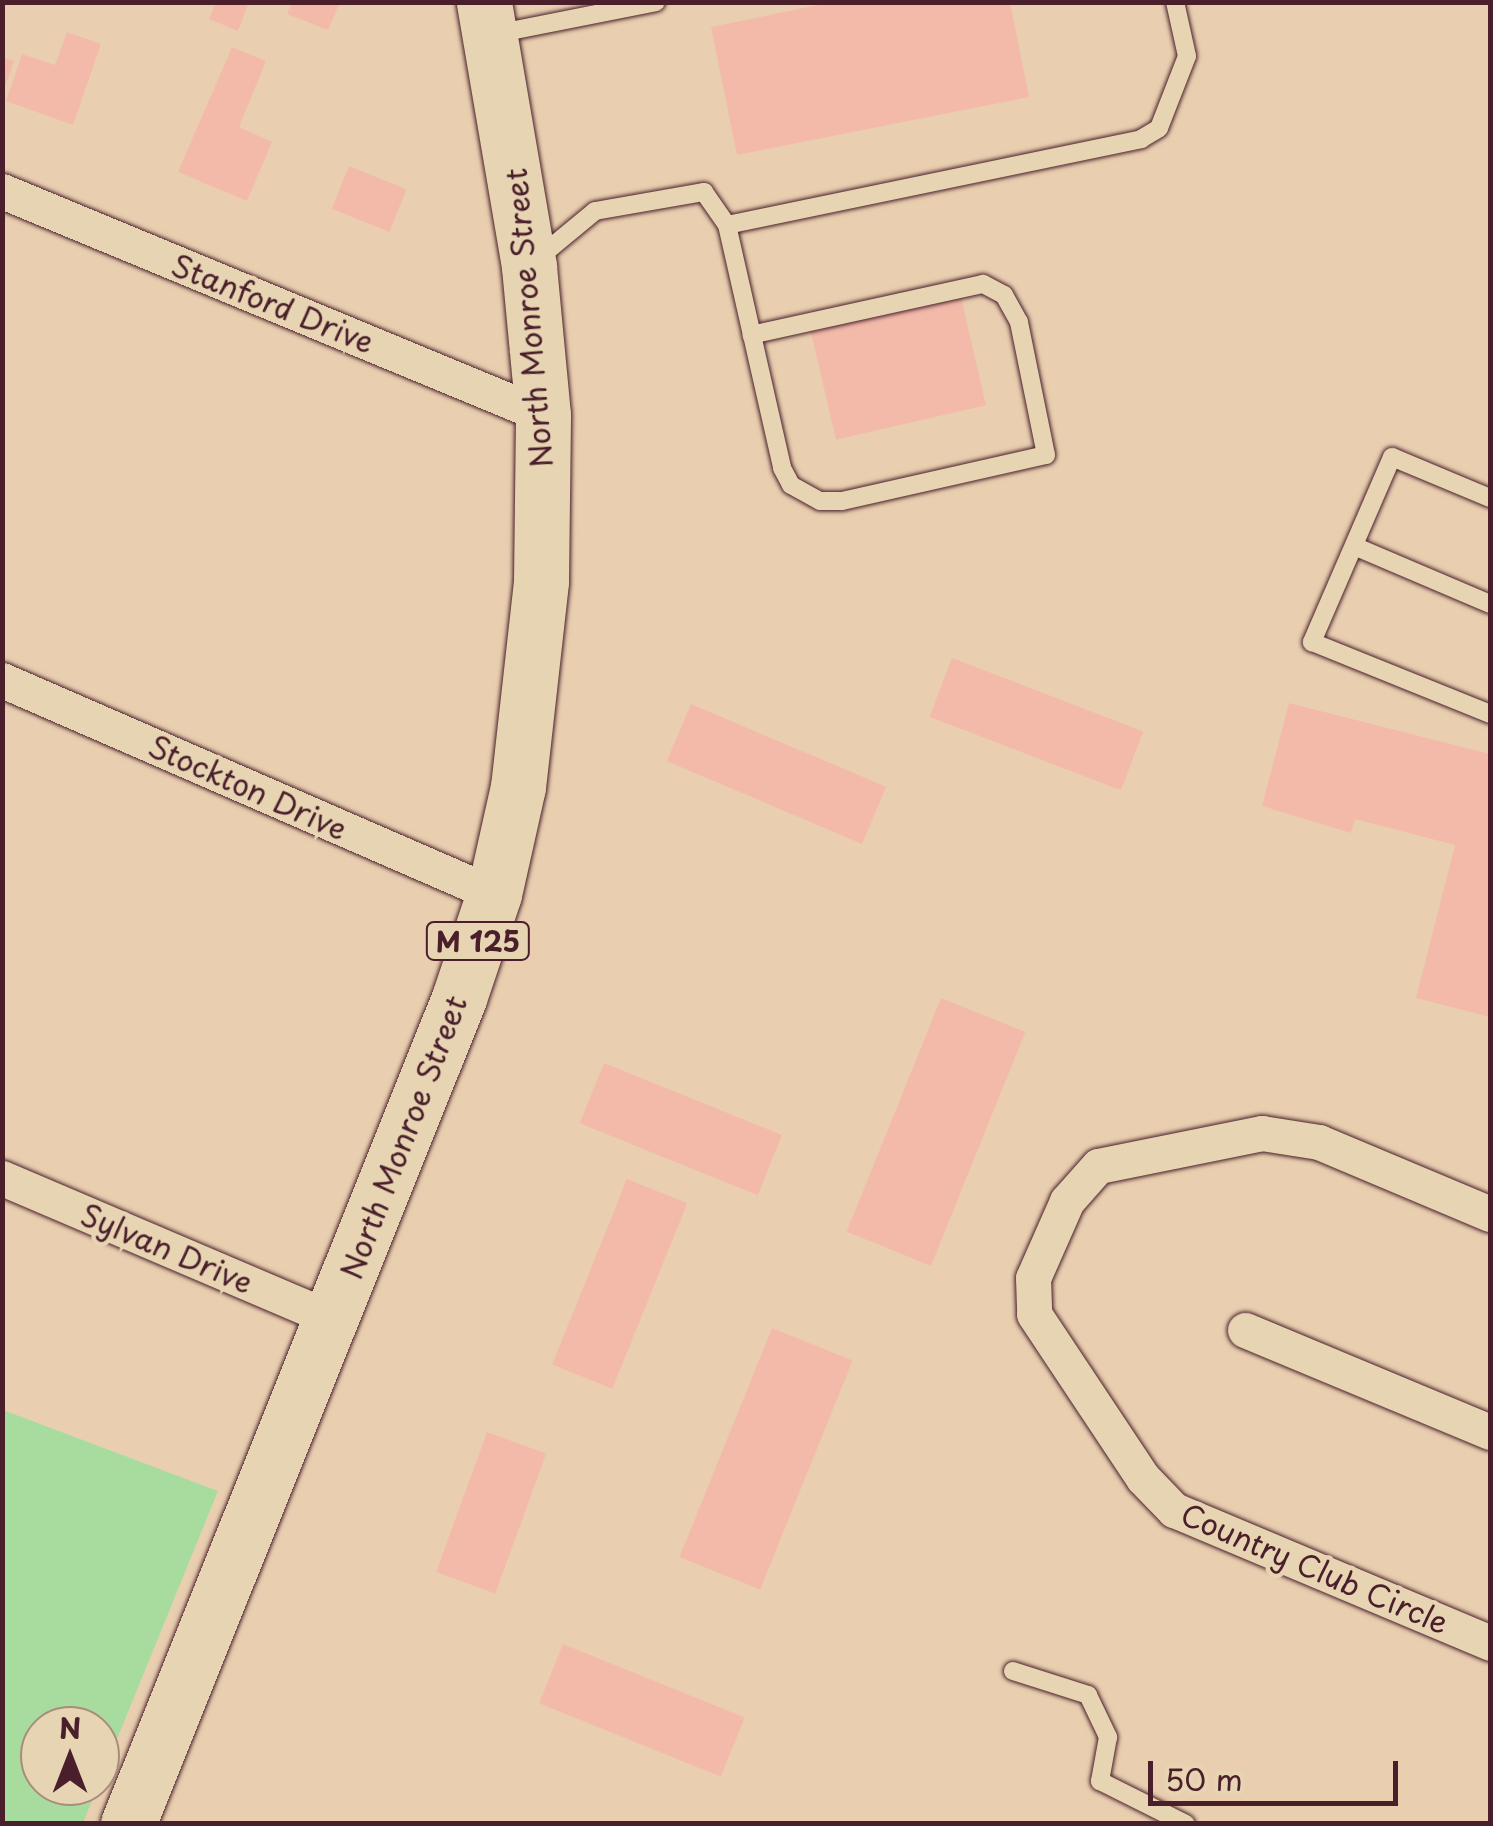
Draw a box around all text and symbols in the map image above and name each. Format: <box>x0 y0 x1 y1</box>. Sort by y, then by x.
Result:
street label: North Monroe Street <box>497 166 559 470</box>
street label: Stanford Drive <box>166 246 380 360</box>
street label: Stockton Drive <box>143 727 353 847</box>
road number: M 125 <box>423 918 533 964</box>
street label: North Monroe Street <box>332 989 474 1285</box>
street label: Sylvan Drive <box>77 1196 257 1300</box>
street label: Country Club Circle <box>1176 1495 1454 1641</box>
north arrow <box>20 1706 120 1806</box>
text: N <box>59 1706 81 1749</box>
scale bar <box>1153 1741 1403 1803</box>
text: 50 m <box>1165 1756 1243 1801</box>

